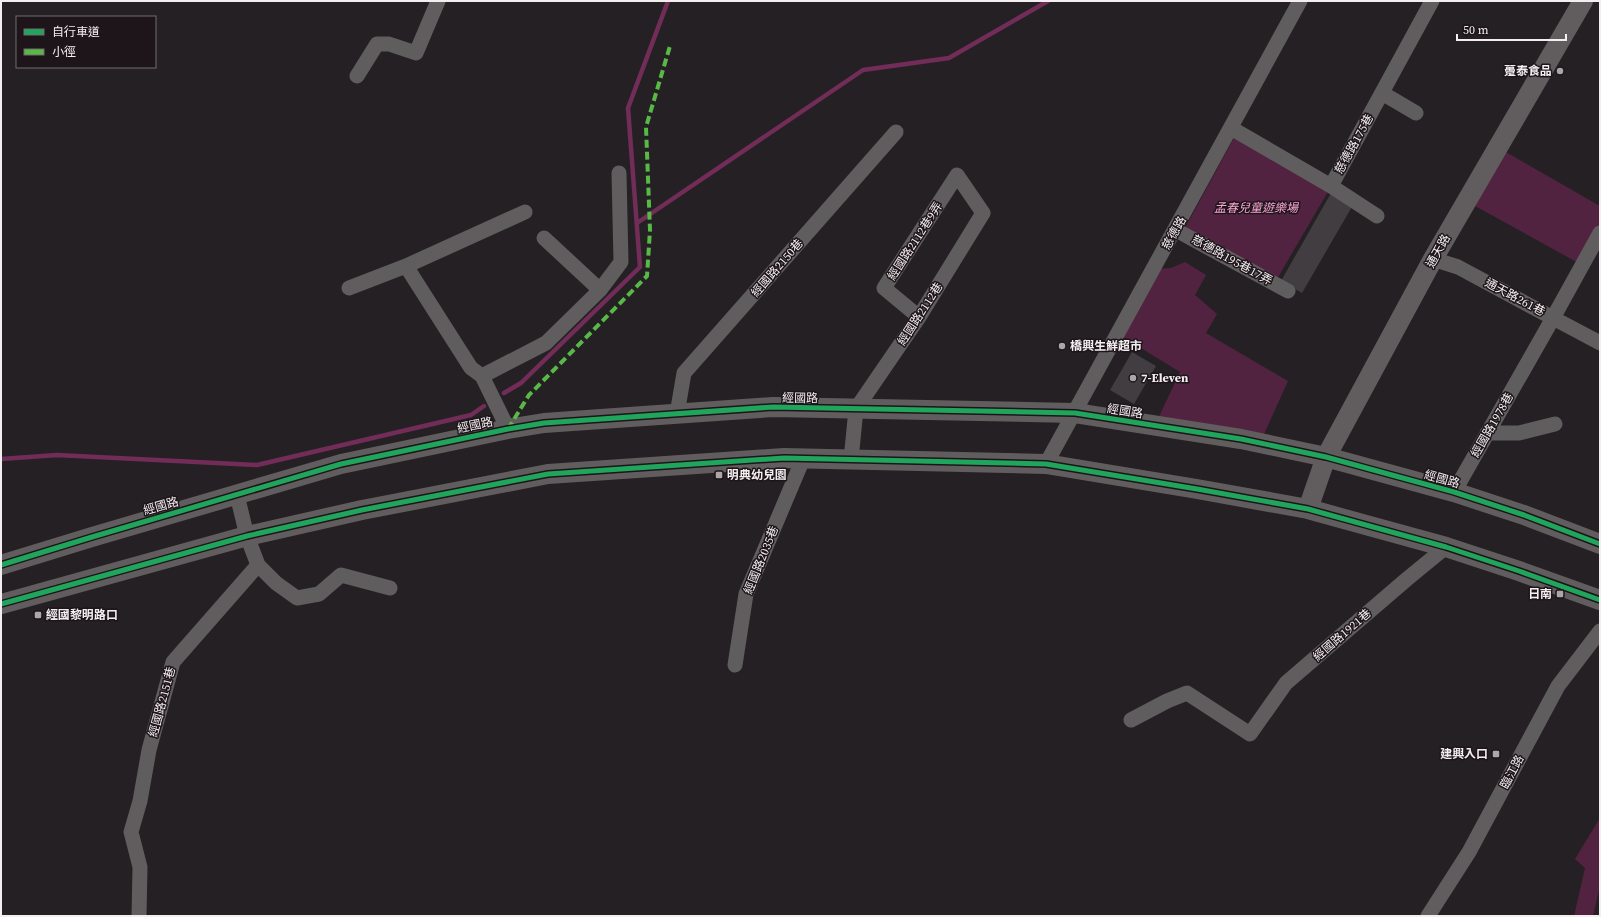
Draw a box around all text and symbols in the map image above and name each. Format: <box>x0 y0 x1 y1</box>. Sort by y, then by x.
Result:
legend <box>16 16 156 68</box>
scale bar <box>1457 16 1566 42</box>
text: 50 m <box>1463 22 1489 38</box>
text: 自行車道 <box>52 24 100 40</box>
text: 小徑 <box>52 44 76 60</box>
place label: 躉泰食品 <box>1504 63 1552 79</box>
marker: 躉泰食品 <box>1555 66 1565 76</box>
street label: 慈德路175巷 <box>1331 111 1377 177</box>
street label: 經國路2112巷9弄 <box>884 199 946 283</box>
park label: 孟春兒童遊樂場 <box>1214 200 1300 216</box>
street label: 慈德路 <box>1158 213 1190 253</box>
street label: 慈德路195巷17弄 <box>1189 231 1275 289</box>
street label: 通天路 <box>1422 231 1454 271</box>
street label: 經國路2150巷 <box>747 236 807 300</box>
street label: 通天路261巷 <box>1482 274 1548 320</box>
street label: 經國路2112巷 <box>894 279 946 349</box>
place label: 橋興生鮮超市 <box>1070 338 1142 354</box>
marker: 橋興生鮮超市 <box>1057 341 1067 351</box>
place label: 7-Eleven <box>1141 370 1189 386</box>
marker: 7-Eleven <box>1128 373 1138 383</box>
street label: 經國路 <box>782 390 818 406</box>
street label: 經國路1978巷 <box>1467 390 1517 460</box>
street label: 經國路 <box>1106 400 1144 422</box>
street label: 經國路 <box>456 413 494 437</box>
street label: 經國路 <box>1422 466 1462 492</box>
place label: 明典幼兒園 <box>727 467 787 483</box>
marker: 明典幼兒園 <box>714 470 724 480</box>
street label: 經國路 <box>141 493 181 519</box>
street label: 經國路2035巷 <box>740 524 782 596</box>
place label: 日南 <box>1528 586 1552 602</box>
marker: 日南 <box>1555 589 1565 599</box>
street label: 經國路1921巷 <box>1310 605 1374 665</box>
place label: 經國黎明路口 <box>46 607 118 623</box>
marker: 經國黎明路口 <box>33 610 43 620</box>
street label: 經國路2151巷 <box>145 665 179 739</box>
place label: 建興入口 <box>1440 746 1488 762</box>
marker: 建興入口 <box>1491 749 1501 759</box>
street label: 臨江路 <box>1496 752 1528 792</box>

